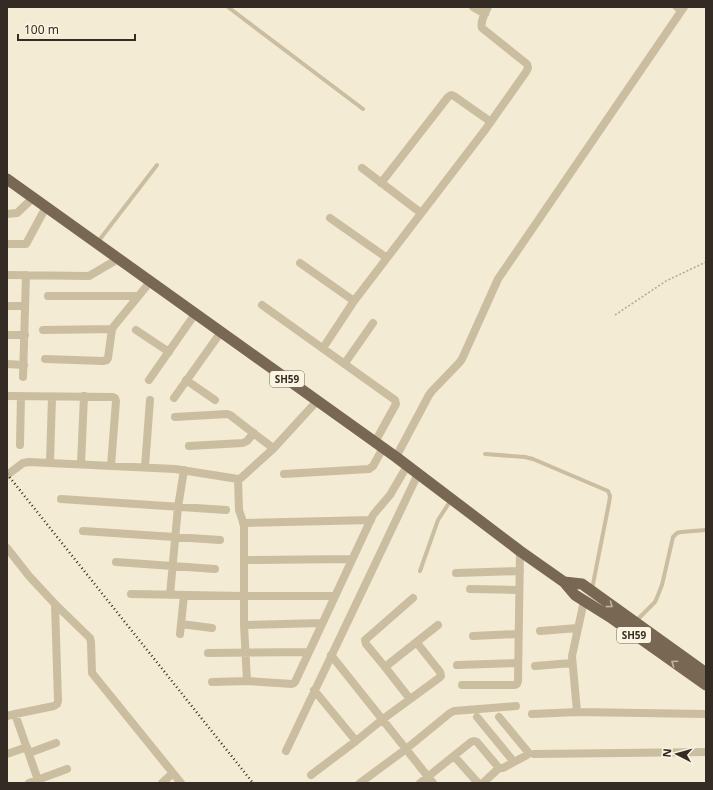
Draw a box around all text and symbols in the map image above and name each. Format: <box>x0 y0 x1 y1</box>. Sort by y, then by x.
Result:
scale bar <box>18 16 135 42</box>
text: 100 m <box>24 21 59 38</box>
road number: SH59 <box>270 371 304 387</box>
one-way arrow <box>606 600 613 607</box>
road number: SH59 <box>617 627 651 643</box>
one-way arrow <box>672 661 679 668</box>
north arrow <box>657 734 697 774</box>
text: N <box>659 748 674 758</box>

